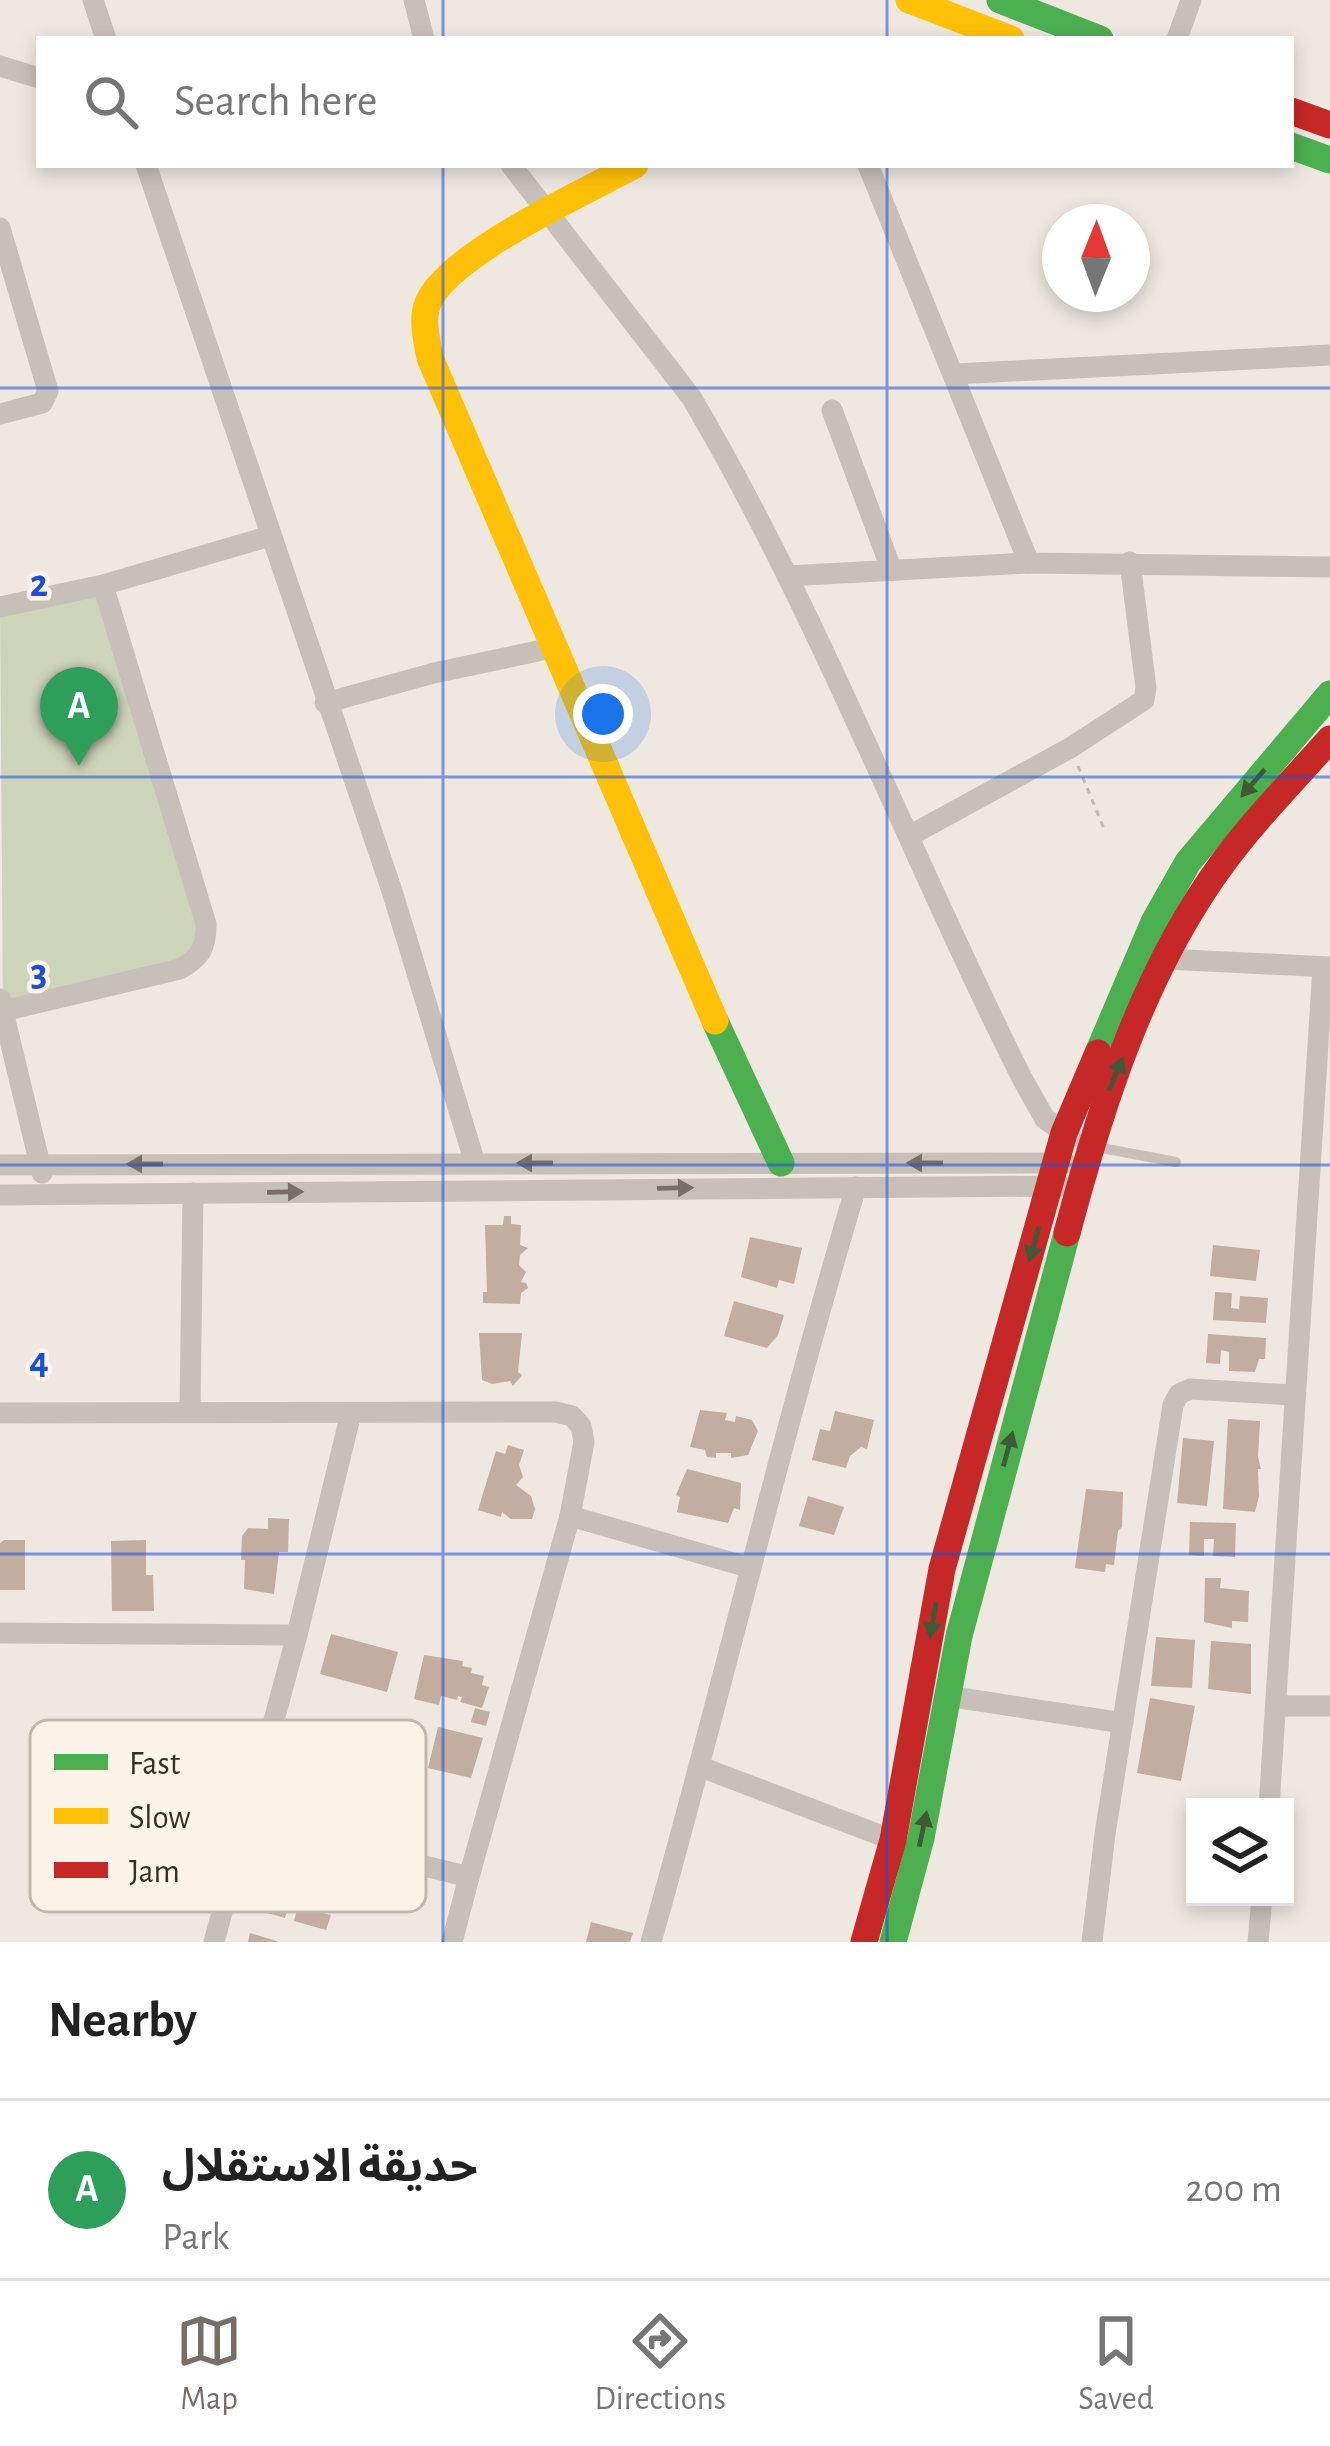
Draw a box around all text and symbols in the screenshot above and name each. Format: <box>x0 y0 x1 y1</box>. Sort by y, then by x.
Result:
search box <box>36 36 1294 168</box>
icon: search <box>78 69 144 135</box>
text: Search here <box>174 79 377 124</box>
north arrow <box>1042 204 1150 312</box>
text: 2 <box>30 565 48 604</box>
pin: A <box>40 667 118 766</box>
your location <box>573 684 633 744</box>
one-way arrow <box>1241 767 1267 797</box>
text: 3 <box>31 954 47 993</box>
one-way arrow <box>1106 1057 1126 1092</box>
one-way arrow <box>515 1153 553 1173</box>
one-way arrow <box>905 1153 943 1173</box>
one-way arrow <box>125 1154 163 1174</box>
one-way arrow <box>657 1179 695 1198</box>
one-way arrow <box>267 1183 305 1202</box>
one-way arrow <box>1023 1225 1042 1262</box>
text: 4 <box>29 1342 49 1381</box>
one-way arrow <box>1000 1430 1019 1467</box>
one-way arrow <box>923 1602 942 1640</box>
legend <box>30 1720 426 1912</box>
text: Fast <box>129 1748 181 1781</box>
map controls <box>1186 1798 1294 1906</box>
button: layers <box>1186 1798 1294 1906</box>
text: Slow <box>129 1802 190 1835</box>
one-way arrow <box>914 1809 933 1847</box>
text: Jam <box>129 1856 180 1889</box>
text: Nearby <box>48 1995 197 2046</box>
text: حديقة الاستقلال <box>162 2145 477 2190</box>
text: A <box>75 2170 99 2209</box>
text: 200 m <box>1185 2170 1282 2209</box>
text: Park <box>162 2218 229 2257</box>
tab: Map <box>176 2308 242 2420</box>
tab: Directions <box>594 2308 726 2420</box>
tab: Saved <box>1078 2308 1154 2420</box>

